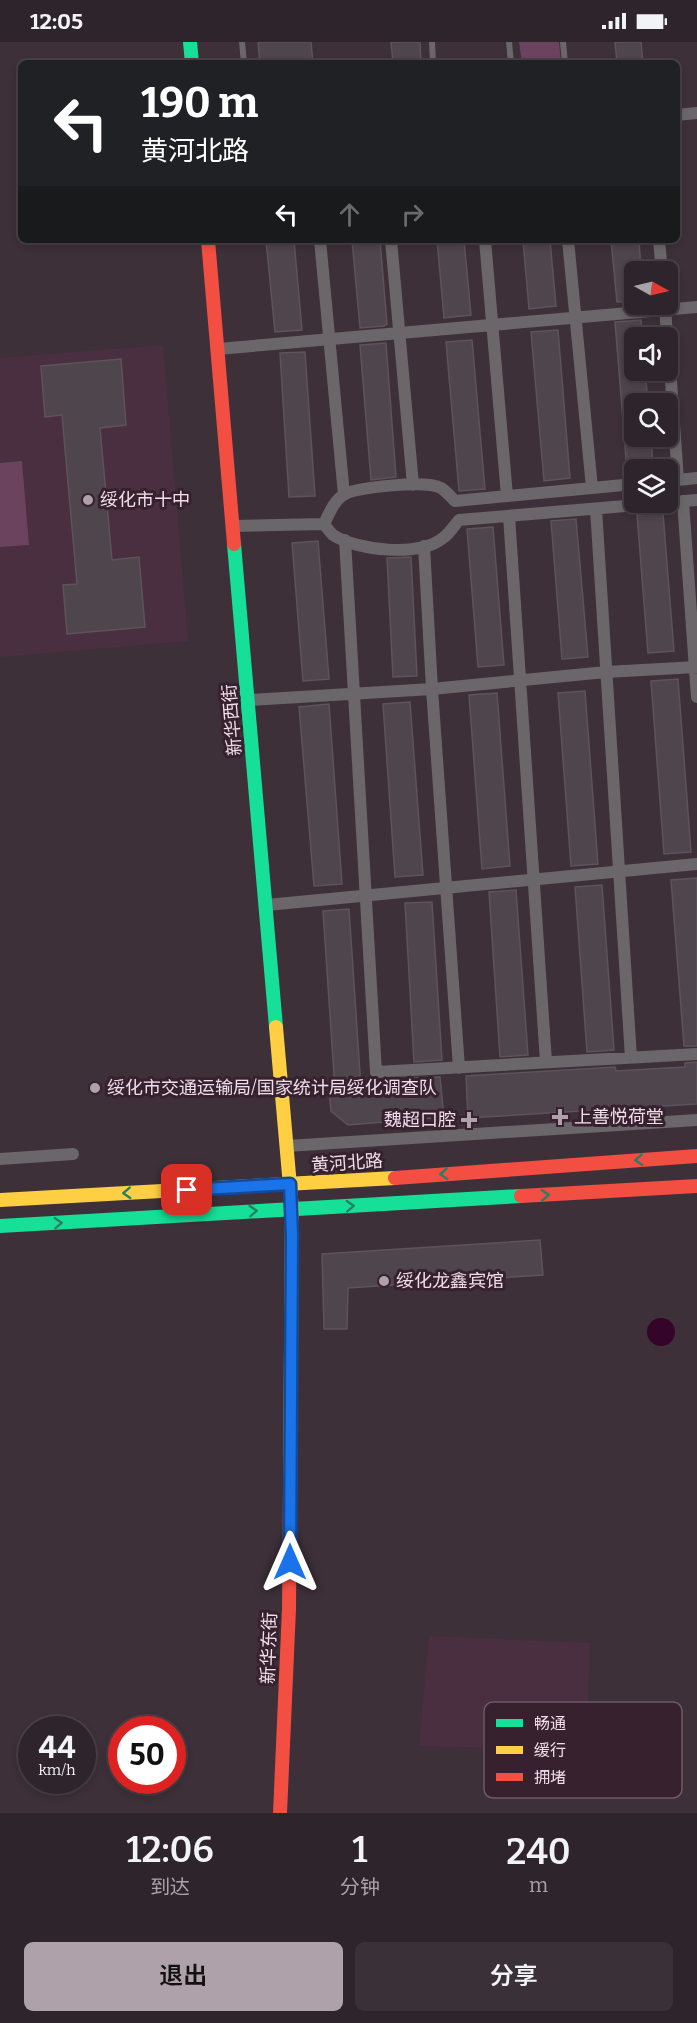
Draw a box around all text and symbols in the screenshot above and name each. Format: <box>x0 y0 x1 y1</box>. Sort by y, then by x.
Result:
text: 12:05 <box>30 8 83 35</box>
text: 190 m <box>141 78 258 128</box>
icon: left <box>42 84 120 162</box>
text: 黄河北路 <box>141 135 249 167</box>
icon: left <box>270 198 303 231</box>
icon: ahead <box>333 198 366 231</box>
icon: right <box>396 198 429 231</box>
north arrow <box>624 261 678 315</box>
map controls <box>624 261 678 513</box>
button: sound <box>624 327 678 381</box>
button: search <box>624 393 678 447</box>
button: layers <box>624 459 678 513</box>
place label: 绥化市十中 <box>100 489 190 511</box>
marker: 绥化市十中 <box>81 493 95 507</box>
street label: 新华西街 <box>218 683 246 757</box>
place label: 绥化市交通运输局/国家统计局绥化调查队 <box>107 1077 437 1099</box>
marker: 绥化市交通运输局/国家统计局绥化调查队 <box>88 1081 102 1095</box>
place label: 上善悦荷堂 <box>574 1106 664 1128</box>
marker: 上善悦荷堂 <box>551 1108 569 1126</box>
place label: 魏超口腔 <box>384 1109 456 1131</box>
marker: 魏超口腔 <box>460 1111 478 1129</box>
street label: 黄河北路 <box>310 1150 384 1176</box>
one-way arrow <box>634 1154 643 1167</box>
pin <box>161 1164 212 1215</box>
one-way arrow <box>440 1167 449 1180</box>
icon: arrive <box>170 1173 203 1206</box>
one-way arrow <box>122 1187 131 1200</box>
one-way arrow <box>540 1188 549 1201</box>
one-way arrow <box>346 1199 355 1212</box>
one-way arrow <box>249 1205 258 1218</box>
one-way arrow <box>54 1217 63 1230</box>
place label: 绥化龙鑫宾馆 <box>396 1270 504 1292</box>
marker: 绥化龙鑫宾馆 <box>377 1274 391 1288</box>
position arrow <box>258 1530 322 1594</box>
street label: 新华东街 <box>257 1612 281 1684</box>
legend <box>484 1702 682 1798</box>
text: 畅通 <box>534 1714 566 1733</box>
speed limit sign: 50 <box>108 1716 186 1794</box>
text: 44 <box>39 1730 75 1766</box>
text: 缓行 <box>534 1741 566 1760</box>
text: km/h <box>38 1761 76 1779</box>
text: 拥堵 <box>534 1768 566 1787</box>
text: 12:06 <box>126 1828 214 1872</box>
text: 1 <box>352 1828 368 1872</box>
text: 240 <box>506 1830 571 1874</box>
text: m <box>529 1873 548 1897</box>
text: 到达 <box>150 1875 190 1899</box>
text: 分钟 <box>340 1875 380 1899</box>
button: 退出 <box>24 1942 343 2011</box>
button: 分享 <box>355 1942 673 2011</box>

